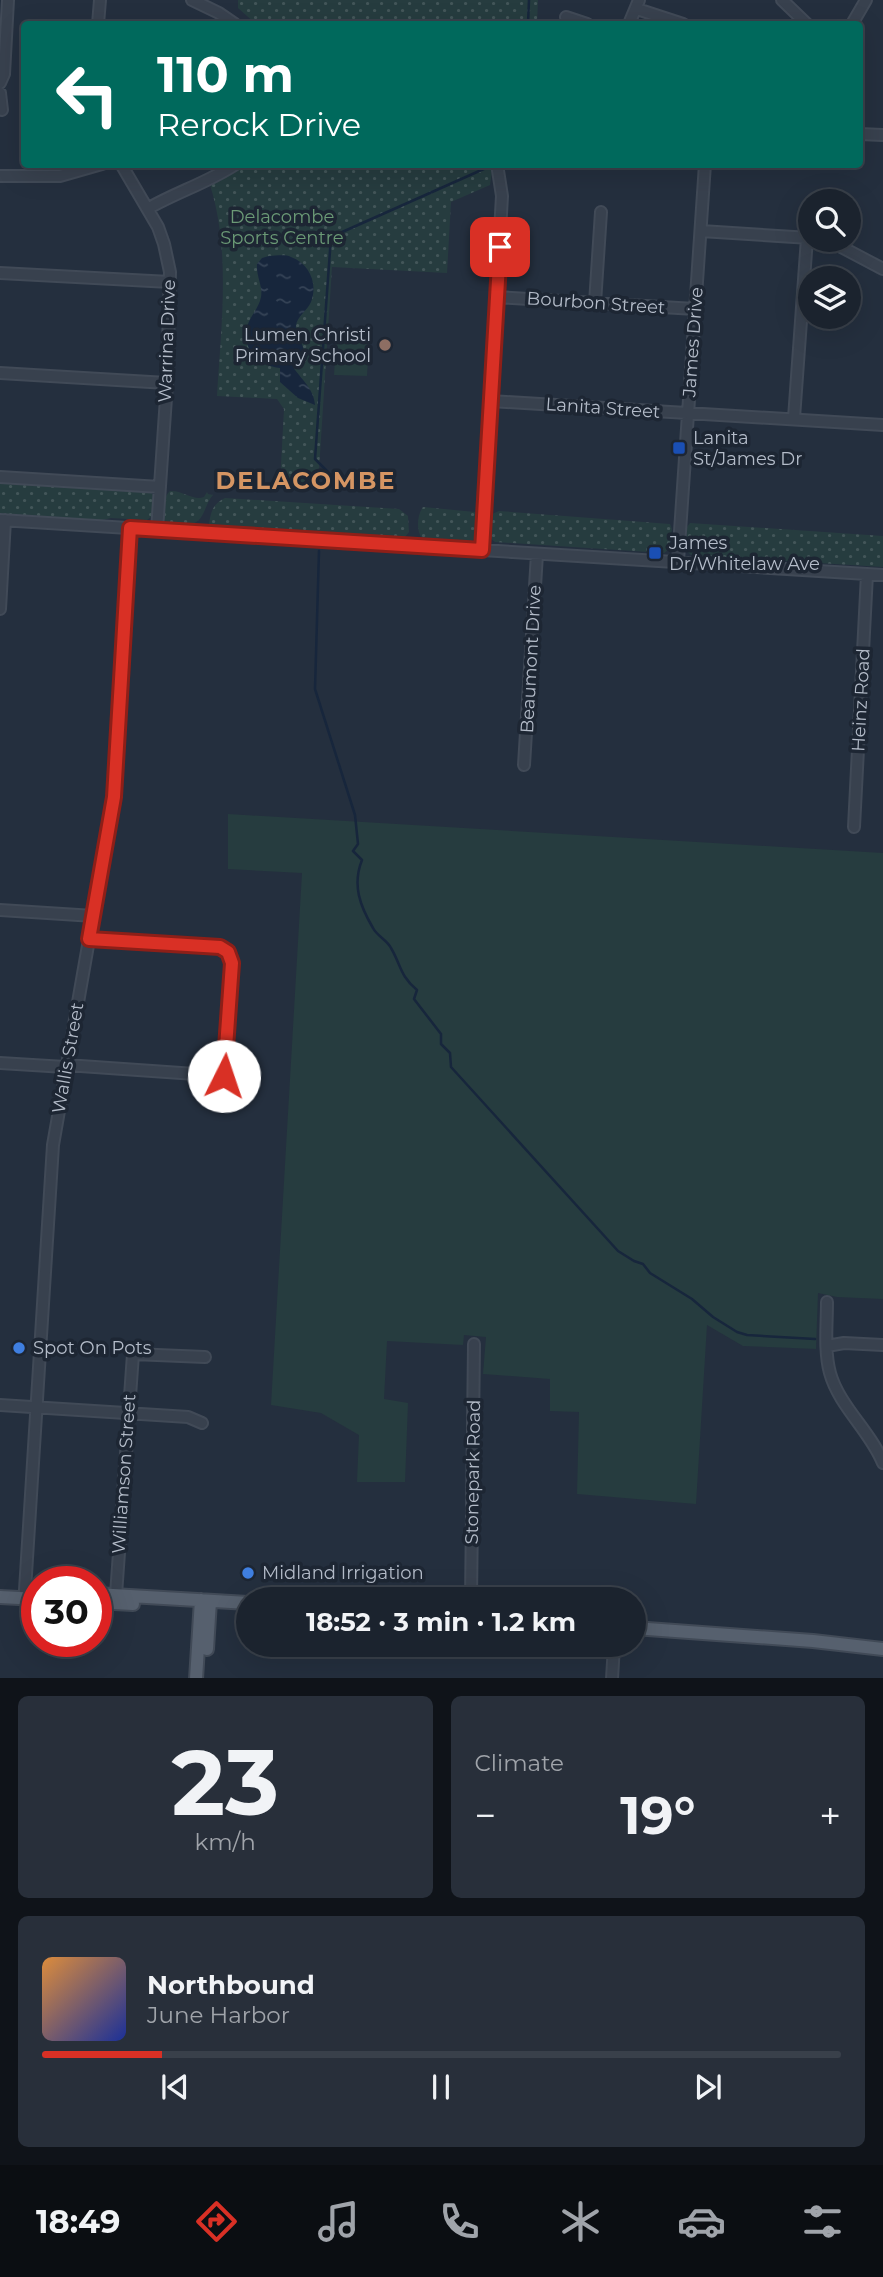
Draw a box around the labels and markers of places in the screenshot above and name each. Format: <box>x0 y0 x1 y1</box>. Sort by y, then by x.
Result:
pin <box>470 217 530 277</box>
place label: Lumen Christi Primary School <box>235 324 371 367</box>
marker: Lumen Christi Primary School <box>377 337 393 353</box>
place label: Lanita St/James Dr <box>693 427 802 470</box>
marker: Lanita St/James Dr <box>671 440 687 456</box>
place label: James Dr/Whitelaw Ave <box>668 532 820 575</box>
marker: James Dr/Whitelaw Ave <box>647 545 663 561</box>
place label: Spot On Pots <box>33 1337 152 1359</box>
marker: Spot On Pots <box>11 1340 27 1356</box>
place label: Midland Irrigation <box>262 1562 424 1584</box>
marker: Midland Irrigation <box>240 1565 256 1581</box>

